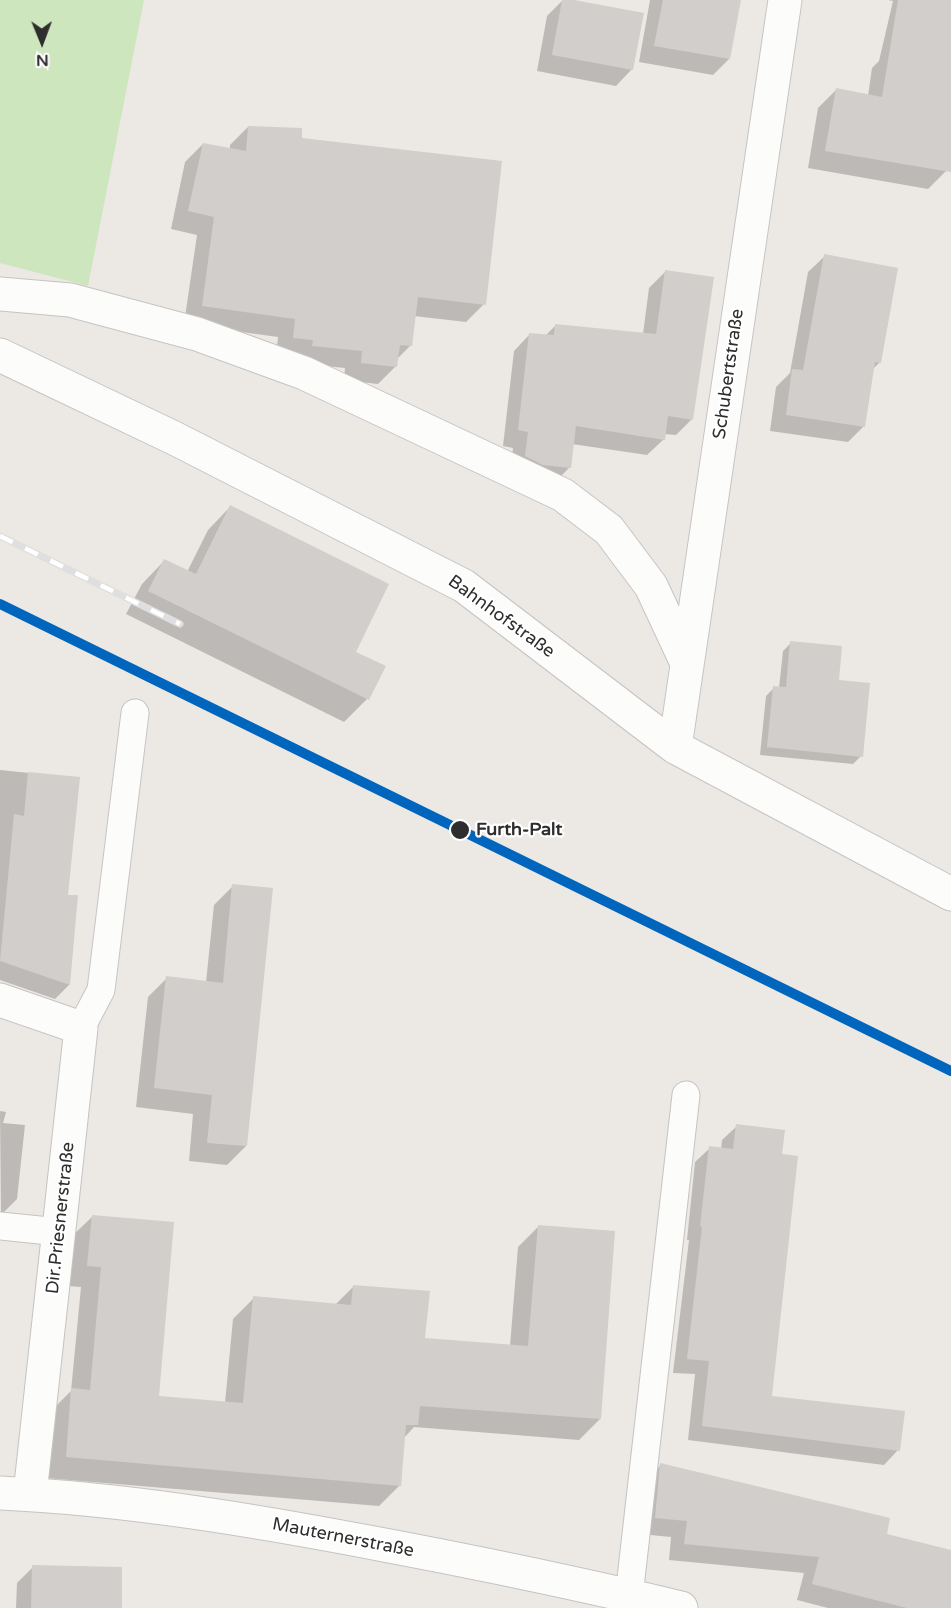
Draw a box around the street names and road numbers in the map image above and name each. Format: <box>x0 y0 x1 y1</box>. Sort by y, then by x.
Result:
street label: Schubertstraße <box>709 307 749 441</box>
street label: Bahnhofstraße <box>443 571 559 663</box>
street label: Dir.Priesnerstraße <box>42 1141 80 1295</box>
street label: Mauternerstraße <box>270 1514 416 1562</box>

